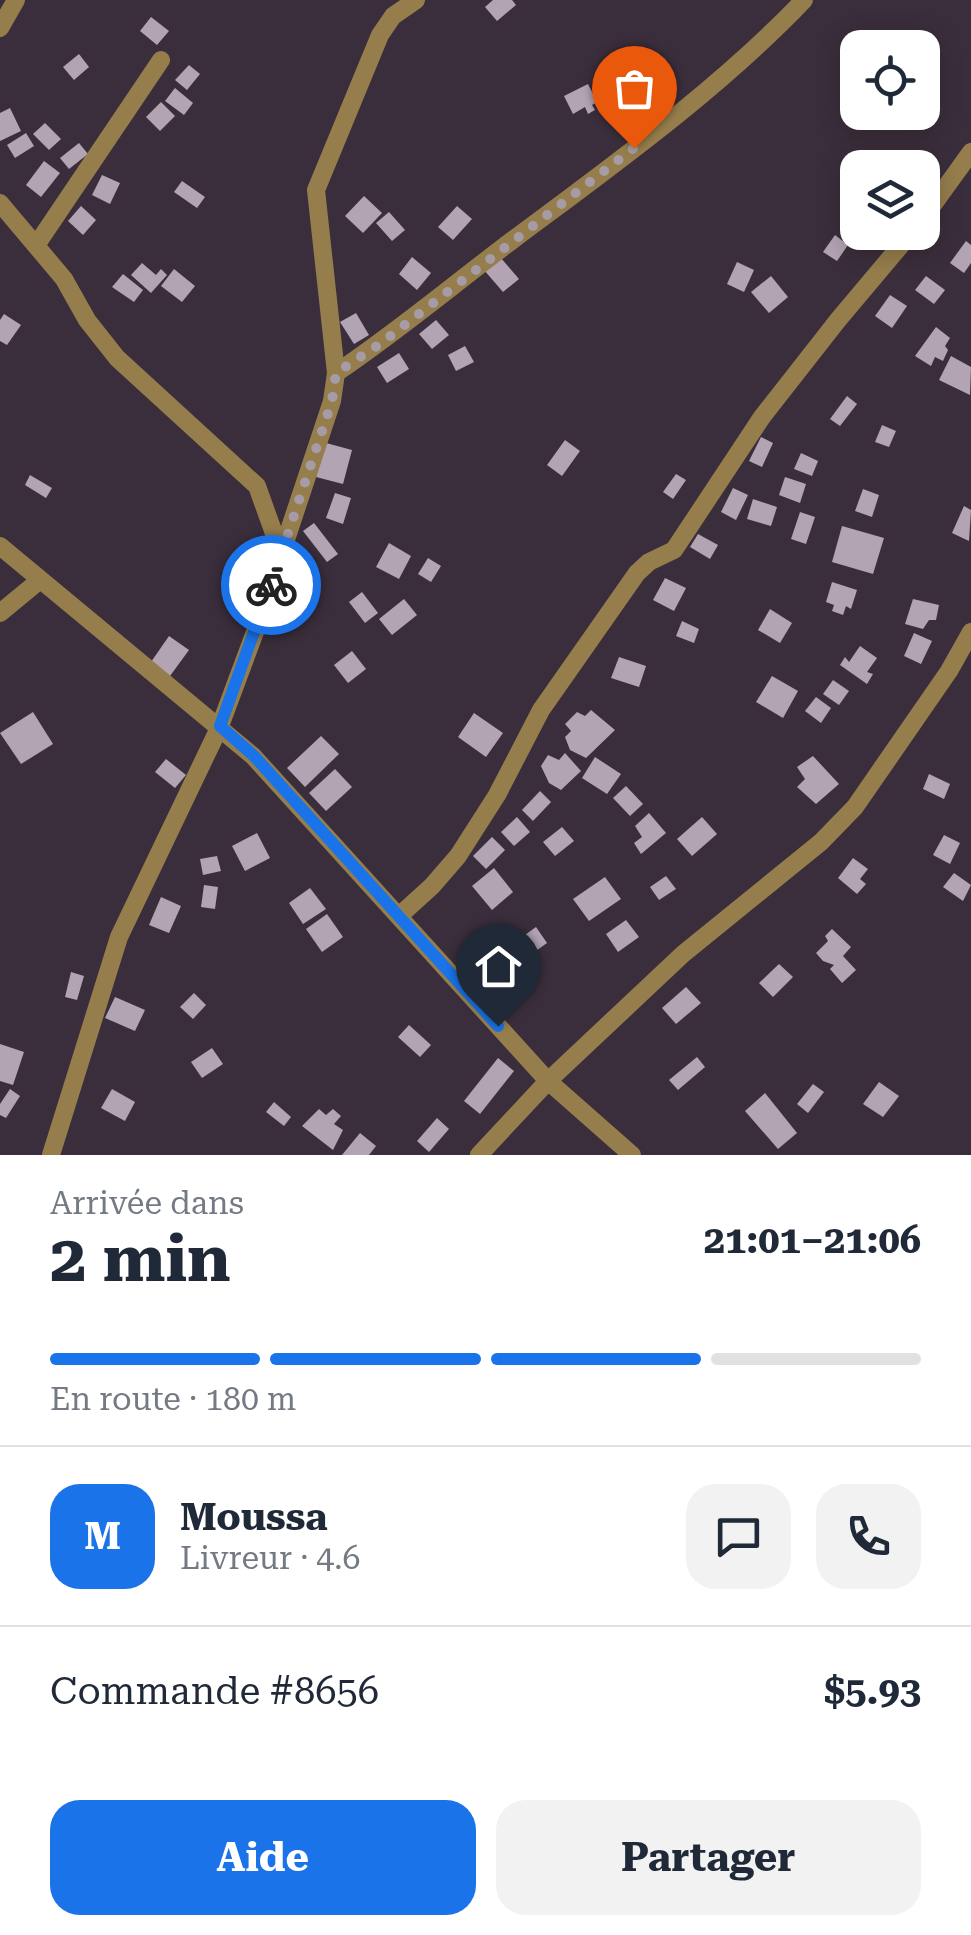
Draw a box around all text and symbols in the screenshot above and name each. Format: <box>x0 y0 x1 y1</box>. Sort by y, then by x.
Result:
map controls <box>840 30 940 250</box>
button: locate <box>840 30 940 130</box>
pin <box>592 46 677 149</box>
icon: bag <box>607 61 662 116</box>
button: layers <box>840 150 940 250</box>
courier <box>221 535 321 635</box>
icon: bike <box>244 558 299 613</box>
pin <box>456 924 541 1027</box>
icon: home <box>471 939 526 994</box>
text: Arrivée dans <box>50 1184 244 1222</box>
text: 21:01–21:06 <box>704 1218 921 1262</box>
text: 2 min <box>50 1221 231 1297</box>
text: En route · 180 m <box>50 1380 296 1418</box>
button: chat <box>686 1484 791 1589</box>
button: phone <box>816 1484 921 1589</box>
text: Moussa <box>180 1495 328 1539</box>
text: M <box>84 1514 121 1558</box>
text: Livreur · 4.6 <box>180 1539 360 1577</box>
text: Commande #8656 <box>50 1669 379 1713</box>
text: $5.93 <box>824 1669 921 1713</box>
button: Aide <box>50 1800 476 1915</box>
button: Partager <box>496 1800 921 1915</box>

